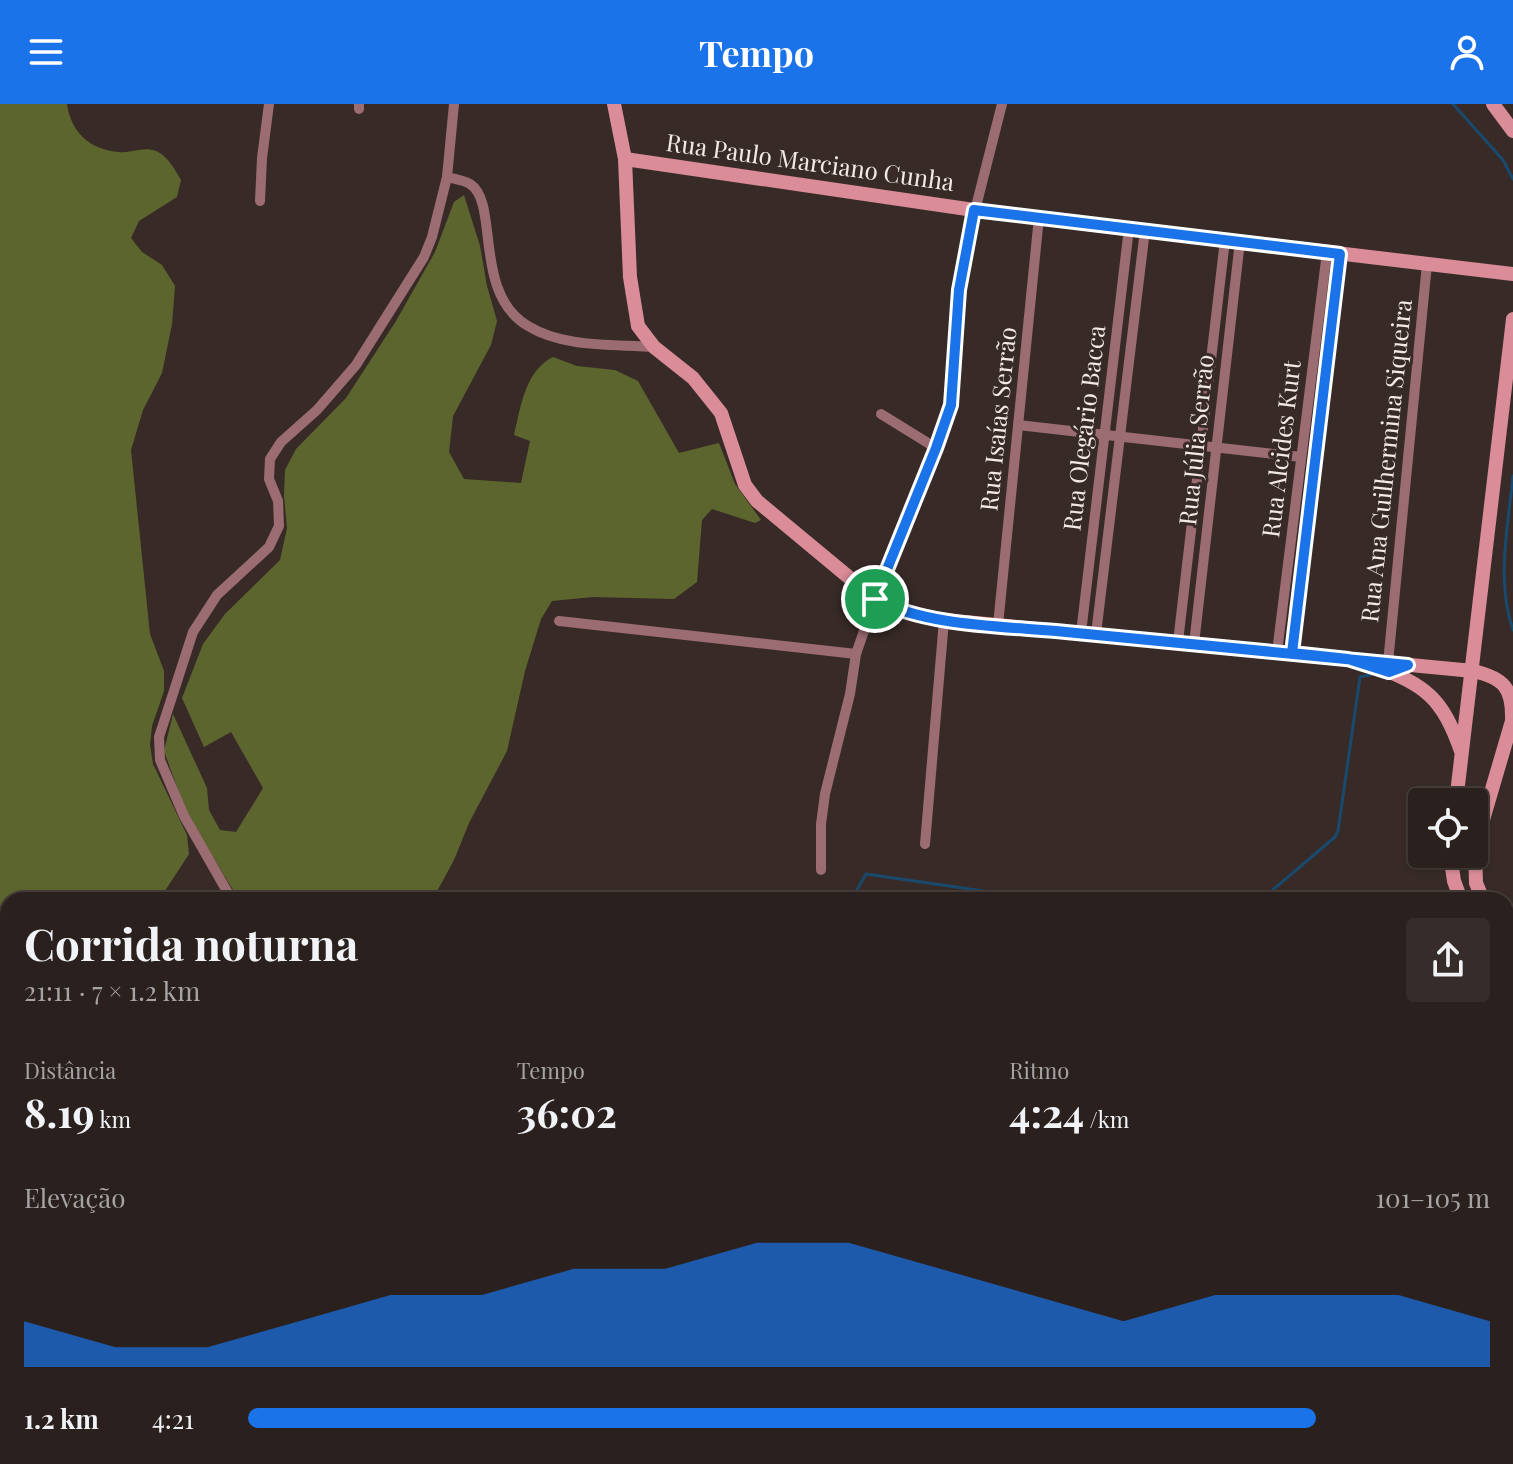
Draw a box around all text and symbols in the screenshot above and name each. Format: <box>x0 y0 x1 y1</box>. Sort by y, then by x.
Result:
text: Tempo <box>699 28 814 76</box>
icon: menu <box>24 30 68 74</box>
icon: person <box>1445 30 1489 74</box>
street label: Rua Paulo Marciano Cunha <box>664 125 956 197</box>
street label: Rua Ana Guilhermina Siqueira <box>1352 298 1418 624</box>
street label: Rua Olegário Bacca <box>1055 323 1112 532</box>
street label: Rua Isaías Serrão <box>971 325 1023 513</box>
street label: Rua Júlia Serrão <box>1170 353 1220 527</box>
street label: Rua Alcides Kurt <box>1253 358 1307 539</box>
pin <box>841 565 909 633</box>
icon: arrive <box>853 577 897 621</box>
map controls <box>1408 788 1488 868</box>
button: locate <box>1408 788 1488 868</box>
text: Corrida noturna <box>24 913 358 972</box>
button: share <box>1406 918 1490 1002</box>
text: 21:11 · 7 × 1.2 km <box>24 973 200 1008</box>
text: Distância <box>24 1055 116 1085</box>
text: Tempo <box>517 1055 585 1085</box>
text: Ritmo <box>1009 1055 1069 1085</box>
text: 8.19 <box>24 1085 95 1138</box>
text: 36:02 <box>517 1085 617 1138</box>
text: 4:24 <box>1009 1085 1084 1138</box>
text: km <box>95 1104 131 1134</box>
text: /km <box>1084 1104 1129 1134</box>
text: Elevação <box>24 1180 125 1215</box>
text: 101–105 m <box>1375 1180 1490 1215</box>
text: 1.2 km <box>24 1401 99 1436</box>
text: 4:21 <box>152 1401 194 1436</box>

